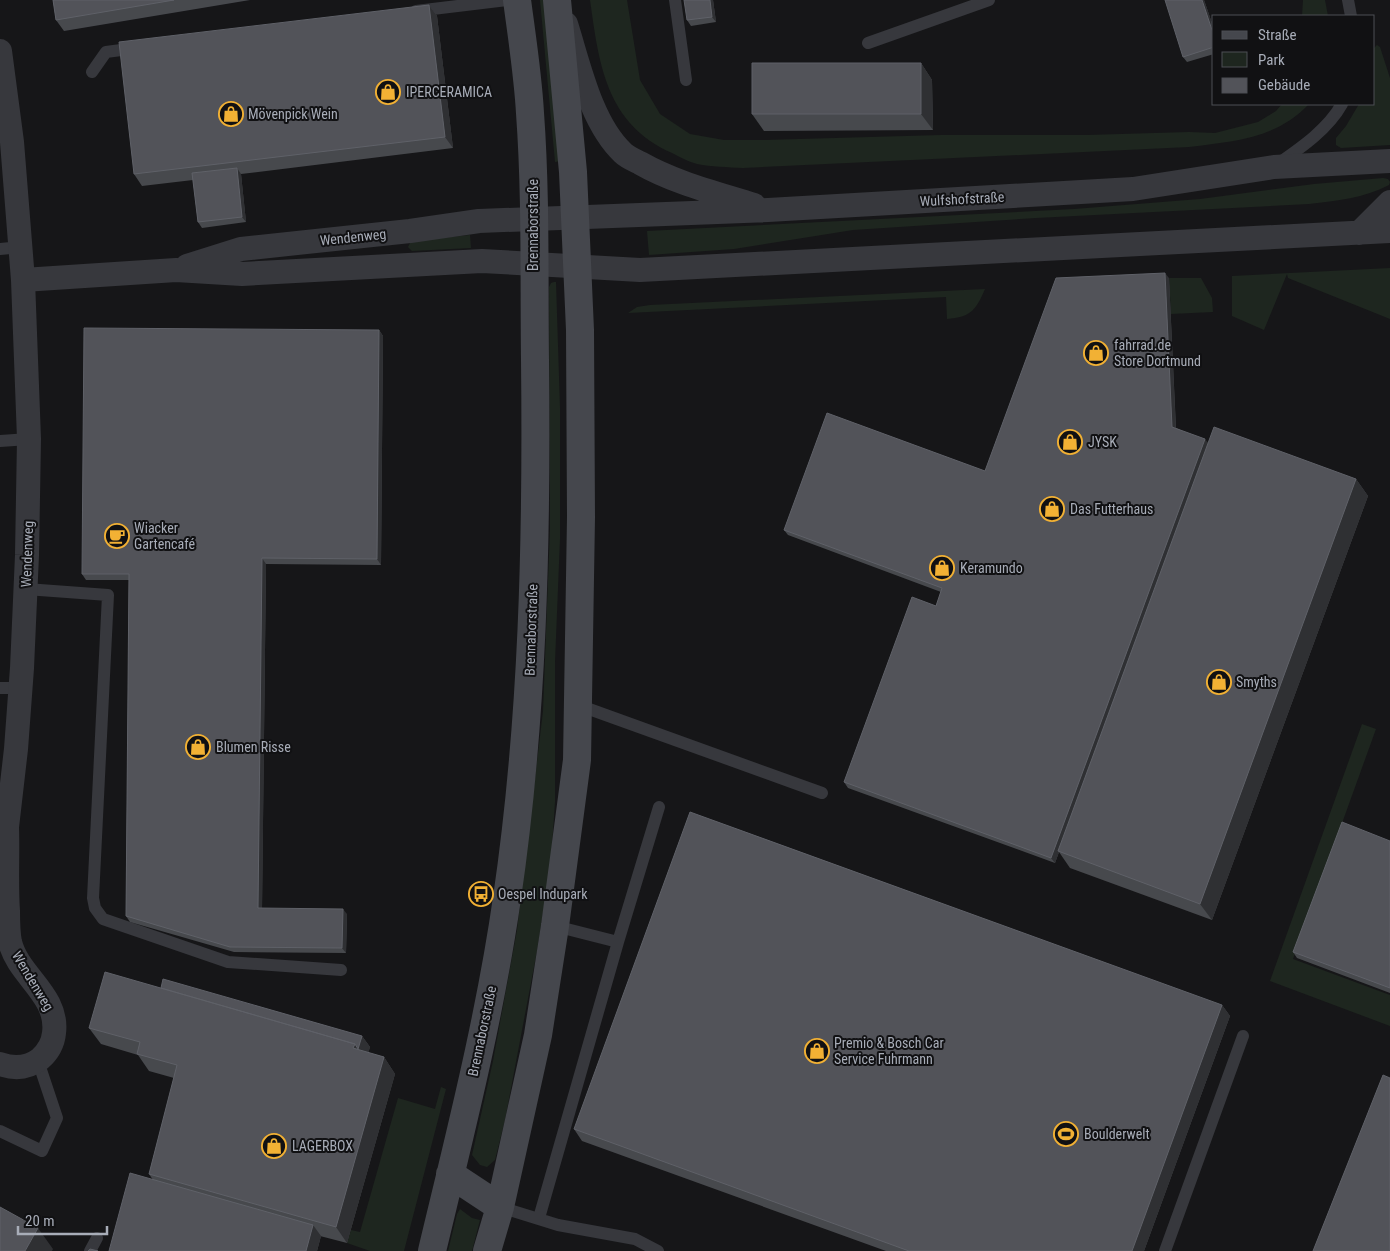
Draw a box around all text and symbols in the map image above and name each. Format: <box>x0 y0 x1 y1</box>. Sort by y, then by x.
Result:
legend <box>1212 15 1375 105</box>
text: Straße <box>1258 26 1297 44</box>
text: Park <box>1258 51 1285 69</box>
text: Gebäude <box>1258 76 1310 94</box>
shop icon: IPERCERAMICA <box>375 79 401 105</box>
place label: IPERCERAMICA <box>406 84 492 100</box>
shop icon: Mövenpick Wein <box>218 101 244 127</box>
place label: Mövenpick Wein <box>248 106 338 122</box>
street label: Brennaborstraße <box>525 179 541 271</box>
street label: Wulfshofstraße <box>919 189 1005 209</box>
street label: Wendenweg <box>319 226 387 248</box>
place label: fahrrad.de Store Dortmund <box>1114 337 1201 369</box>
shop icon: fahrrad.de Store Dortmund <box>1083 340 1109 366</box>
shop icon: JYSK <box>1057 429 1083 455</box>
place label: JYSK <box>1088 434 1117 450</box>
shop icon: Das Futterhaus <box>1039 496 1065 522</box>
place label: Das Futterhaus <box>1070 501 1153 517</box>
street label: Wendenweg <box>18 520 36 588</box>
place label: Wiacker Gartencafé <box>134 520 196 552</box>
cafe icon: Wiacker Gartencafé <box>104 523 130 549</box>
shop icon: Keramundo <box>929 555 955 581</box>
place label: Keramundo <box>960 560 1023 576</box>
street label: Brennaborstraße <box>521 583 541 676</box>
shop icon: Smyths <box>1206 669 1232 695</box>
place label: Smyths <box>1236 674 1277 690</box>
shop icon: Blumen Risse <box>185 734 211 760</box>
place label: Blumen Risse <box>216 739 291 755</box>
bus stop icon: Oespel Indupark <box>468 881 494 907</box>
place label: Oespel Indupark <box>498 886 588 902</box>
street label: Wendenweg <box>9 948 57 1014</box>
street label: Brennaborstraße <box>465 984 499 1078</box>
place label: Premio & Bosch Car Service Fuhrmann <box>834 1035 944 1067</box>
shop icon: Premio & Bosch Car Service Fuhrmann <box>804 1038 830 1064</box>
sports icon: Boulderwelt <box>1053 1121 1079 1147</box>
place label: Boulderwelt <box>1084 1126 1150 1142</box>
shop icon: LAGERBOX <box>261 1133 287 1159</box>
place label: LAGERBOX <box>292 1138 353 1154</box>
scale bar <box>18 1204 106 1236</box>
text: 20 m <box>25 1212 55 1230</box>

